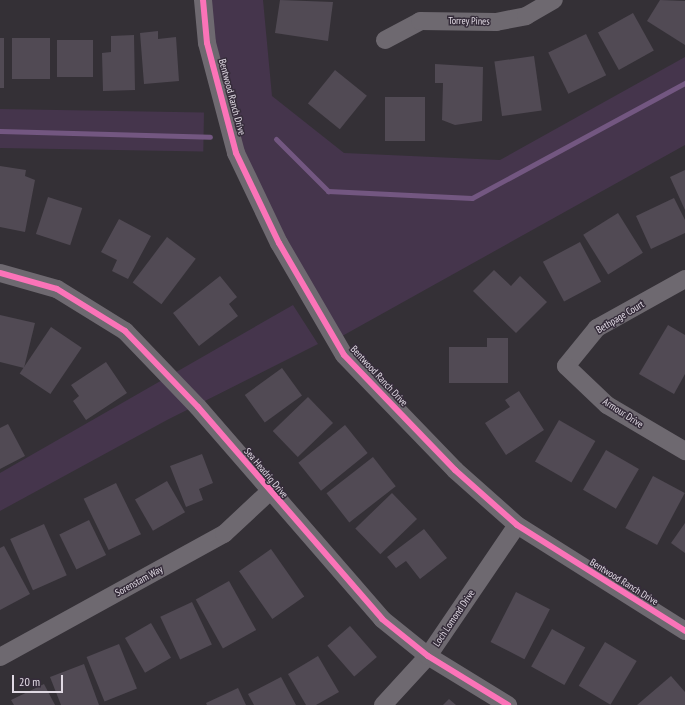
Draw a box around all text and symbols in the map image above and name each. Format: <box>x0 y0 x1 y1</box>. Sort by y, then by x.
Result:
street label: Torrey Pines <box>448 15 490 27</box>
street label: Bentwood Ranch Drive <box>216 58 248 136</box>
street label: Bethpage Court <box>594 298 646 336</box>
street label: Bentwood Ranch Drive <box>348 343 410 409</box>
street label: Armour Drive <box>601 396 645 430</box>
street label: Sea Headrig Drive <box>242 445 290 501</box>
street label: Bentwood Ranch Drive <box>588 556 660 608</box>
street label: Sorenstam Way <box>113 563 165 599</box>
street label: Loch Lomond Drive <box>431 587 477 649</box>
scale bar <box>14 667 65 693</box>
text: 20 m <box>19 674 40 689</box>

